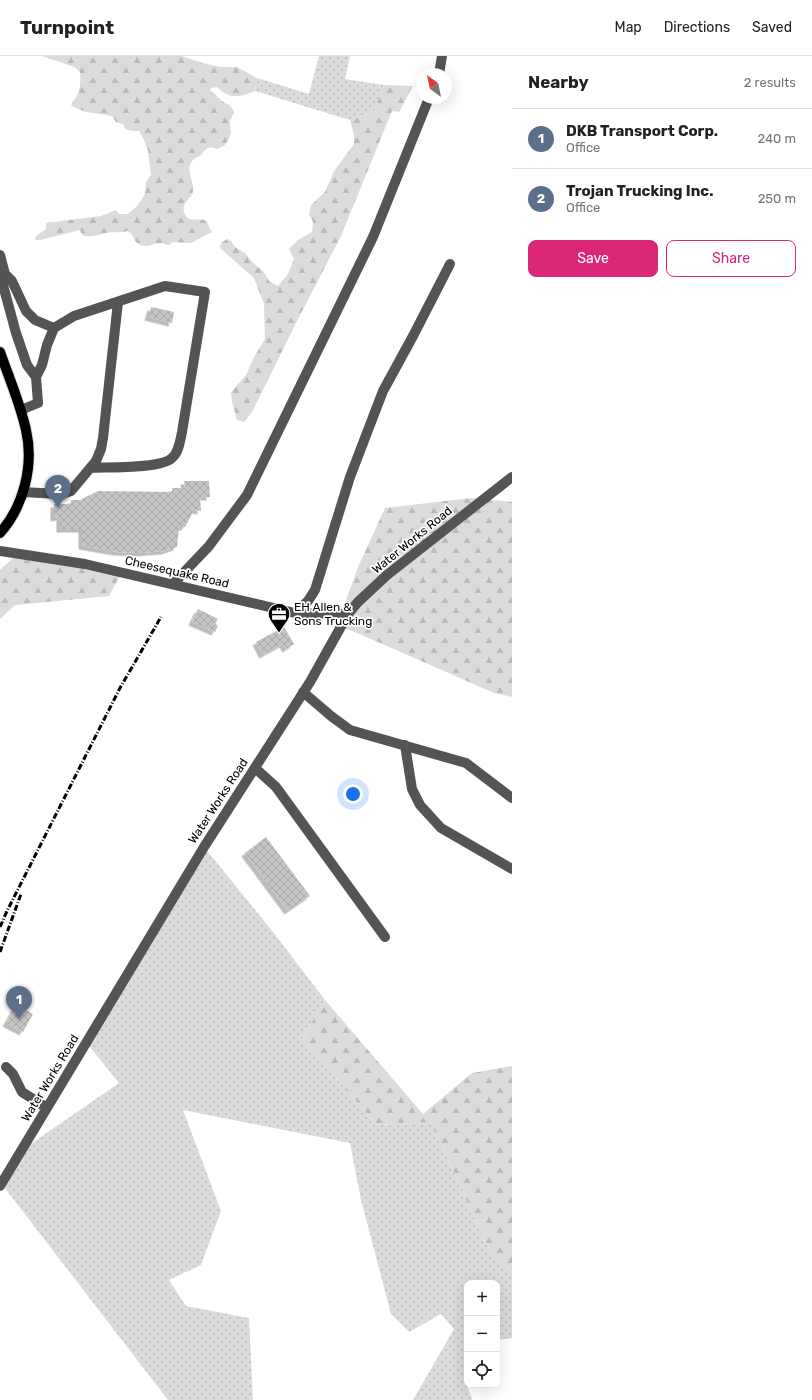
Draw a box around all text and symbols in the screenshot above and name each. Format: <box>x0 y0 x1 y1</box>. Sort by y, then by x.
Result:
text: Turnpoint <box>20 16 114 39</box>
text: Map <box>615 19 642 36</box>
text: Directions <box>664 19 730 36</box>
text: Saved <box>752 19 792 36</box>
north arrow <box>416 68 452 104</box>
text: Nearby <box>528 72 589 92</box>
text: 2 results <box>744 75 796 90</box>
text: DKB Transport Corp. <box>566 122 718 140</box>
text: 1 <box>538 131 544 146</box>
text: 240 m <box>757 131 796 146</box>
text: Office <box>566 140 600 155</box>
text: Trojan Trucking Inc. <box>566 182 713 200</box>
text: 2 <box>537 191 545 206</box>
text: 250 m <box>758 191 796 206</box>
text: Office <box>566 200 600 215</box>
button: Save <box>528 240 658 277</box>
button: Share <box>666 240 796 277</box>
pin: 2 <box>45 475 71 508</box>
street label: Water Works Road <box>369 503 455 577</box>
street label: Cheesequake Road <box>124 553 230 591</box>
place label: EH Allen & Sons Trucking <box>294 600 372 628</box>
office icon: EH Allen & Sons Trucking <box>266 601 292 634</box>
street label: Water Works Road <box>185 756 251 846</box>
your location <box>343 784 363 804</box>
pin: 1 <box>6 986 32 1019</box>
street label: Water Works Road <box>19 1032 81 1124</box>
map controls <box>464 1280 500 1388</box>
button: + <box>464 1280 500 1316</box>
button: − <box>464 1316 500 1352</box>
button: locate <box>464 1352 500 1388</box>

